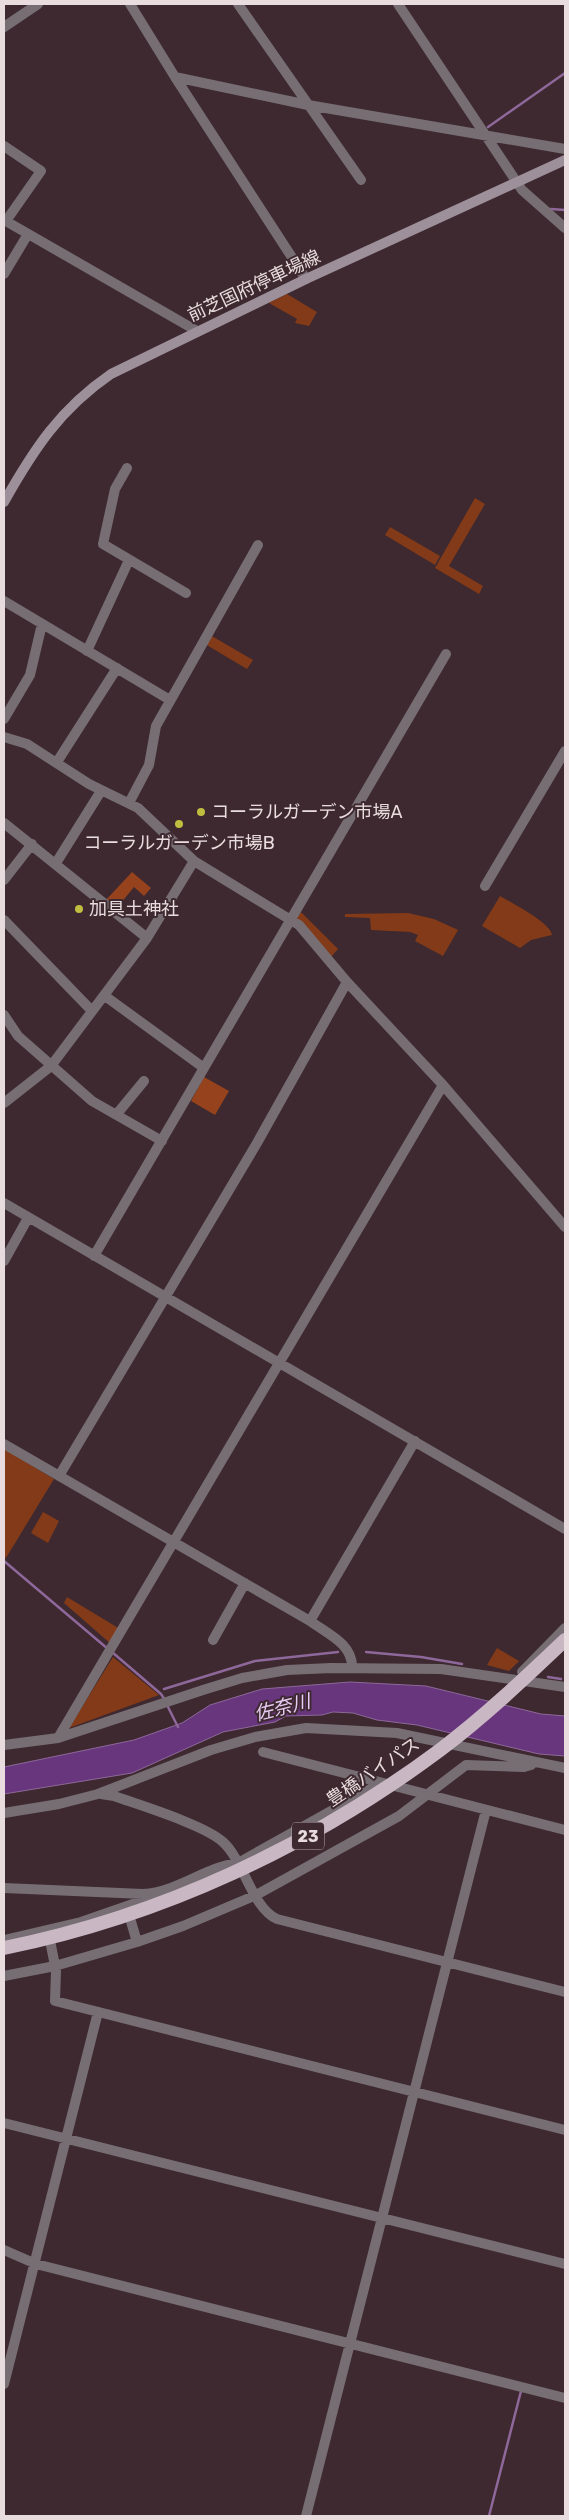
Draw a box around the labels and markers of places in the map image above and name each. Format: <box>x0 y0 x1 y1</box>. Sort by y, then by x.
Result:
place label: コーラルガーデン市場A <box>211 801 403 823</box>
marker: コーラルガーデン市場A <box>195 806 207 818</box>
marker: コーラルガーデン市場B <box>173 818 185 830</box>
place label: コーラルガーデン市場B <box>83 832 275 854</box>
place label: 加具土神社 <box>89 898 179 920</box>
marker: 加具土神社 <box>73 903 85 915</box>

